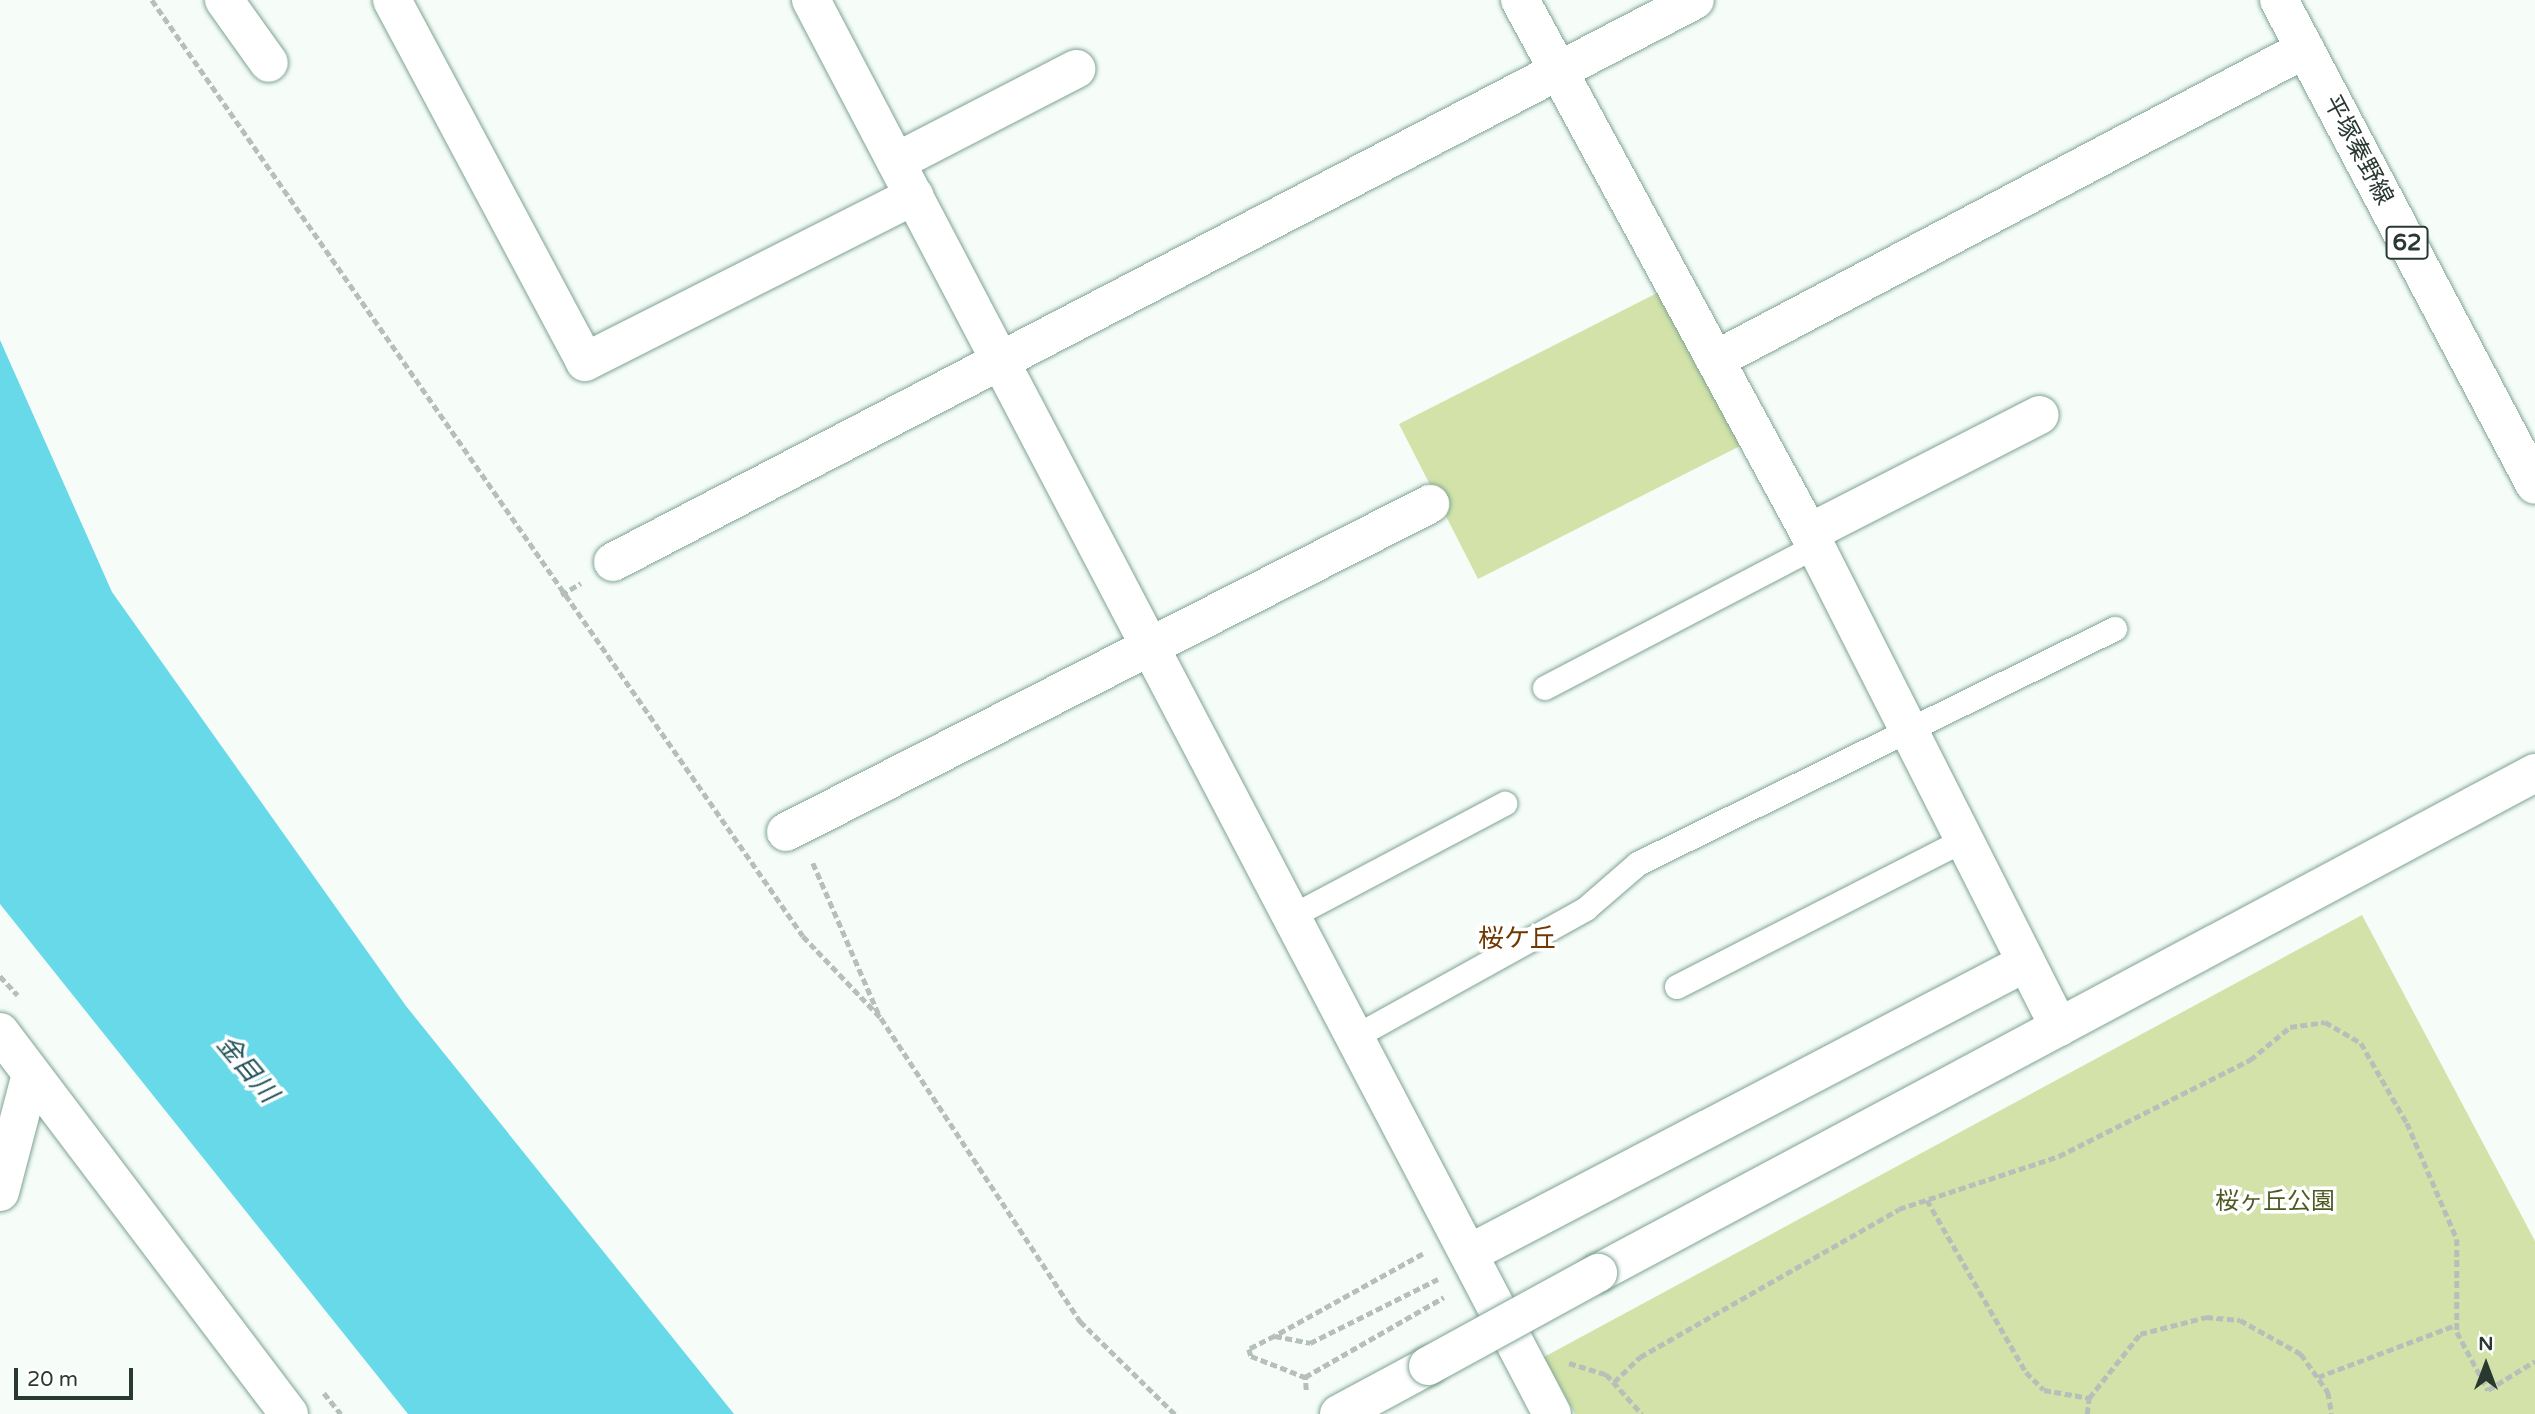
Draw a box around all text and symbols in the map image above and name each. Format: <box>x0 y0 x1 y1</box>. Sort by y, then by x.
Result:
street label: 平塚秦野線 <box>2317 90 2399 210</box>
road number: 62 <box>2384 224 2430 262</box>
district label: 桜ケ丘 <box>1478 923 1556 955</box>
water label: 金目川 <box>210 1029 284 1109</box>
park label: 桜ヶ丘公園 <box>2215 1188 2335 1216</box>
north arrow <box>2451 1330 2521 1400</box>
text: N <box>2478 1333 2494 1355</box>
scale bar <box>18 1354 136 1398</box>
text: 20 m <box>27 1367 78 1392</box>

